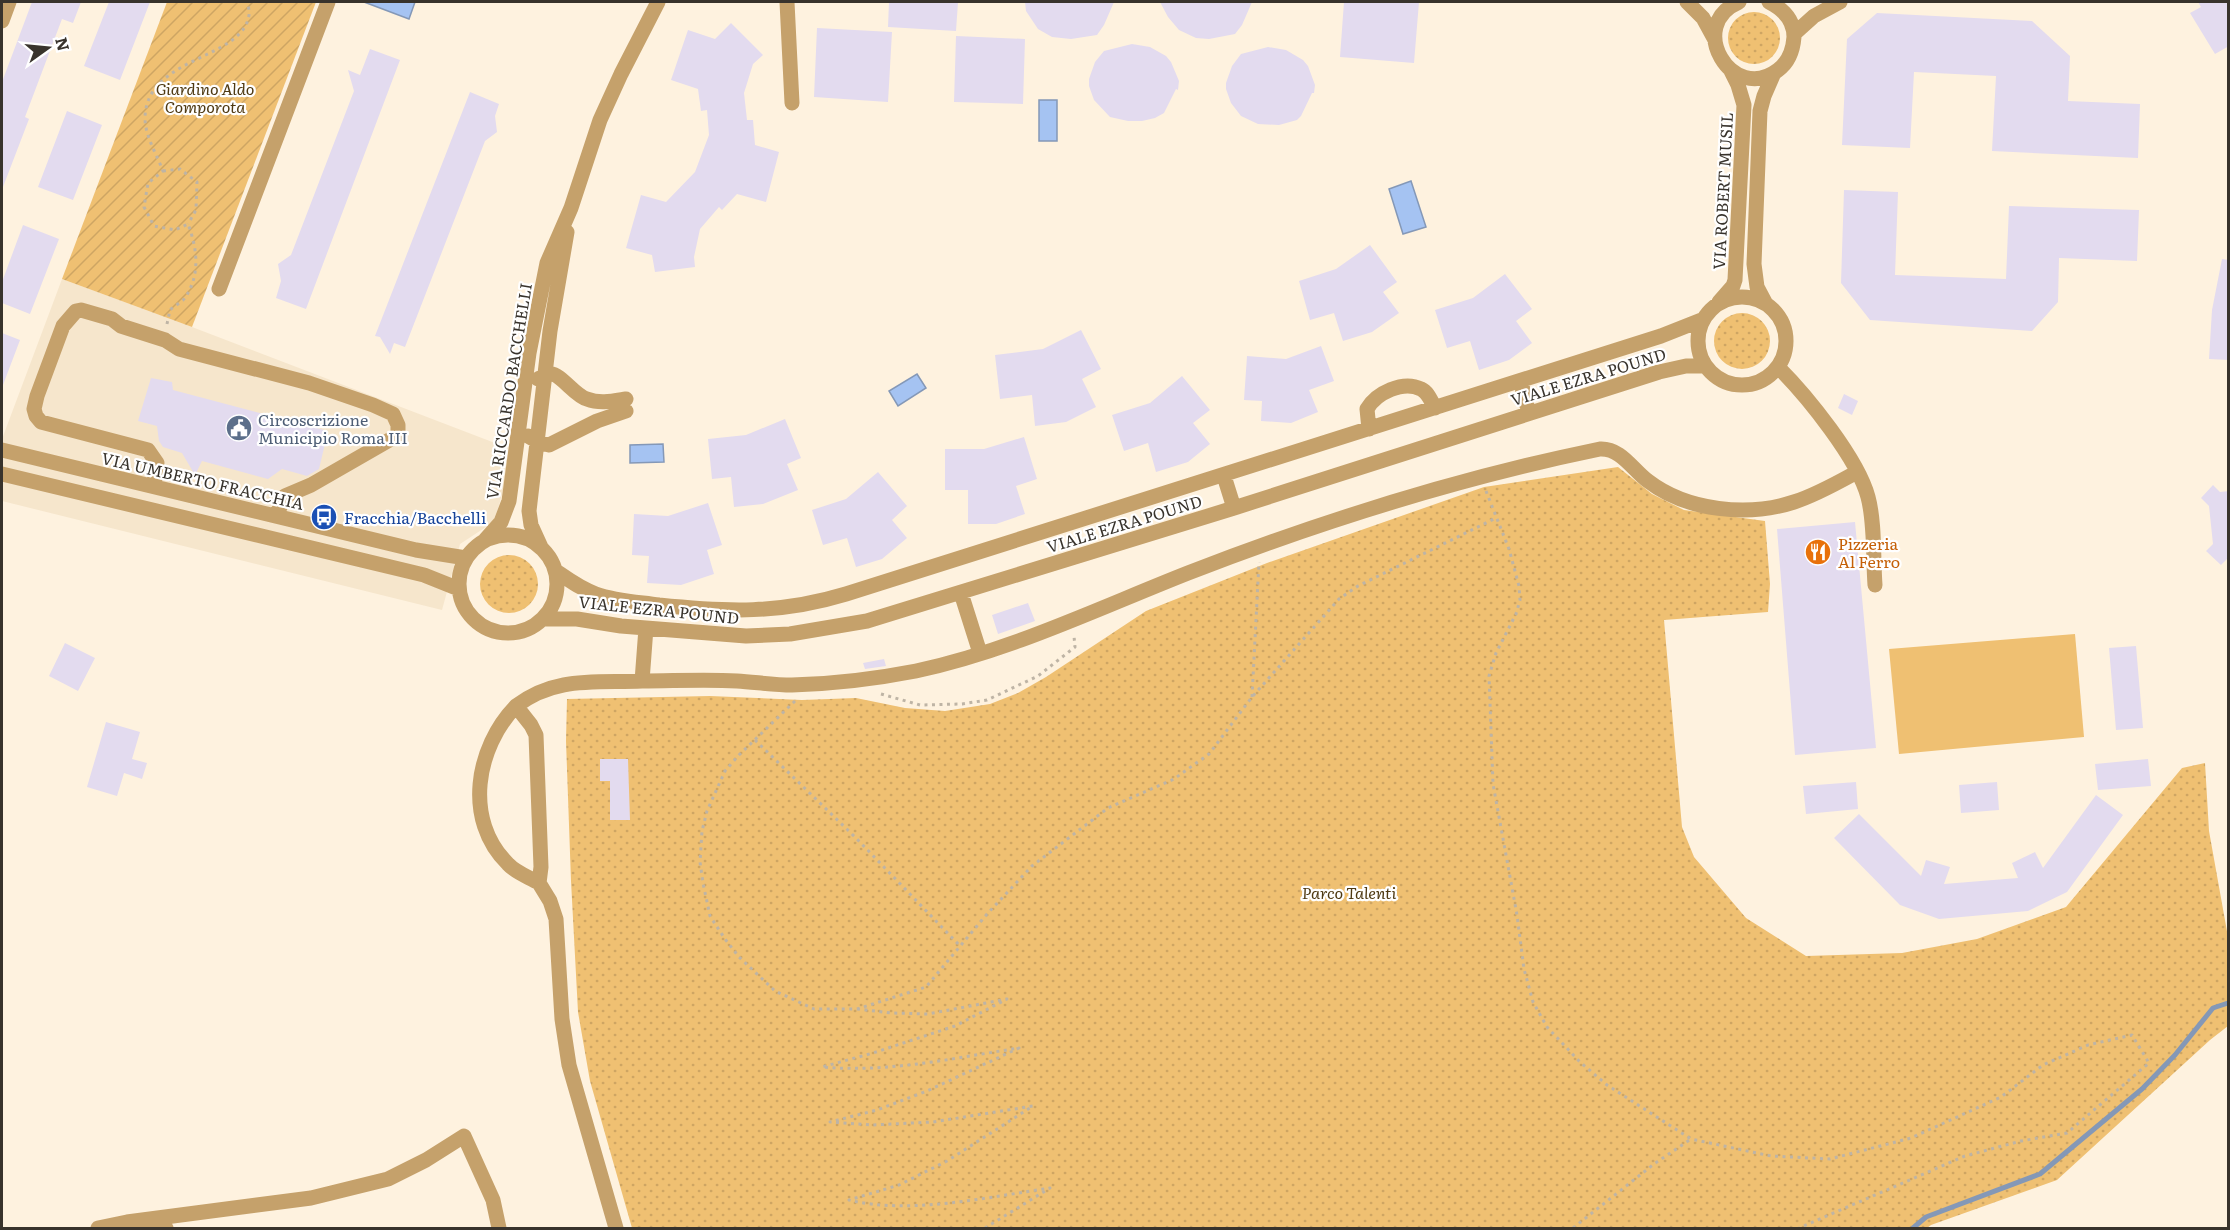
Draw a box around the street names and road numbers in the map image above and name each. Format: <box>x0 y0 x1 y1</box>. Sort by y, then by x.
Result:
street label: VIA ROBERT MUSIL <box>1706 112 1738 270</box>
street label: VIA RICCARDO BACCHELLI <box>479 281 537 501</box>
street label: VIALE EZRA POUND <box>1507 341 1669 411</box>
street label: VIA UMBERTO FRACCHIA <box>99 445 307 515</box>
street label: VIALE EZRA POUND <box>1043 488 1205 558</box>
street label: VIALE EZRA POUND <box>578 589 740 629</box>

